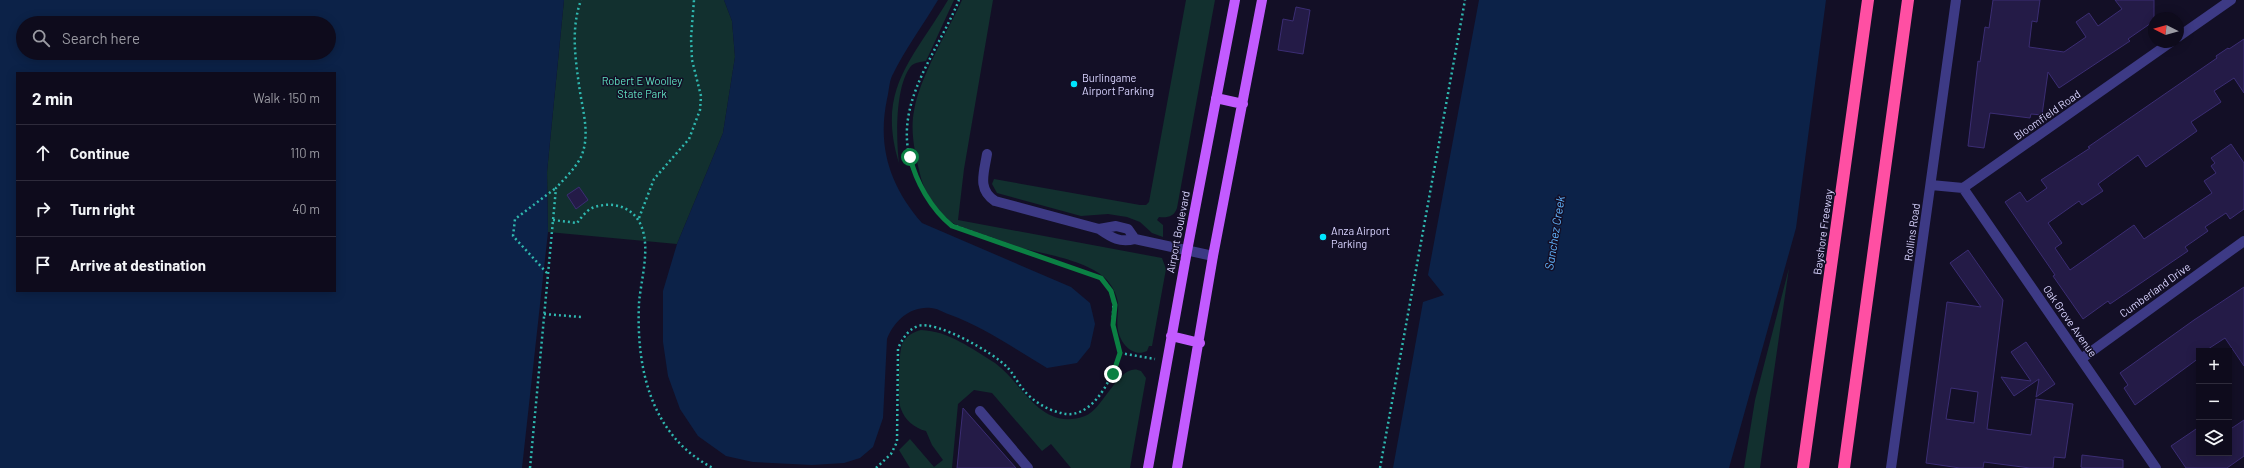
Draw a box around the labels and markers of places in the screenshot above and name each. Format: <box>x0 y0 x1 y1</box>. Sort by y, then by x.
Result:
place label: Burlingame Airport Parking <box>1082 71 1154 97</box>
marker: Burlingame Airport Parking <box>1069 79 1079 89</box>
place label: Anza Airport Parking <box>1331 224 1390 250</box>
marker: Anza Airport Parking <box>1318 232 1328 242</box>

